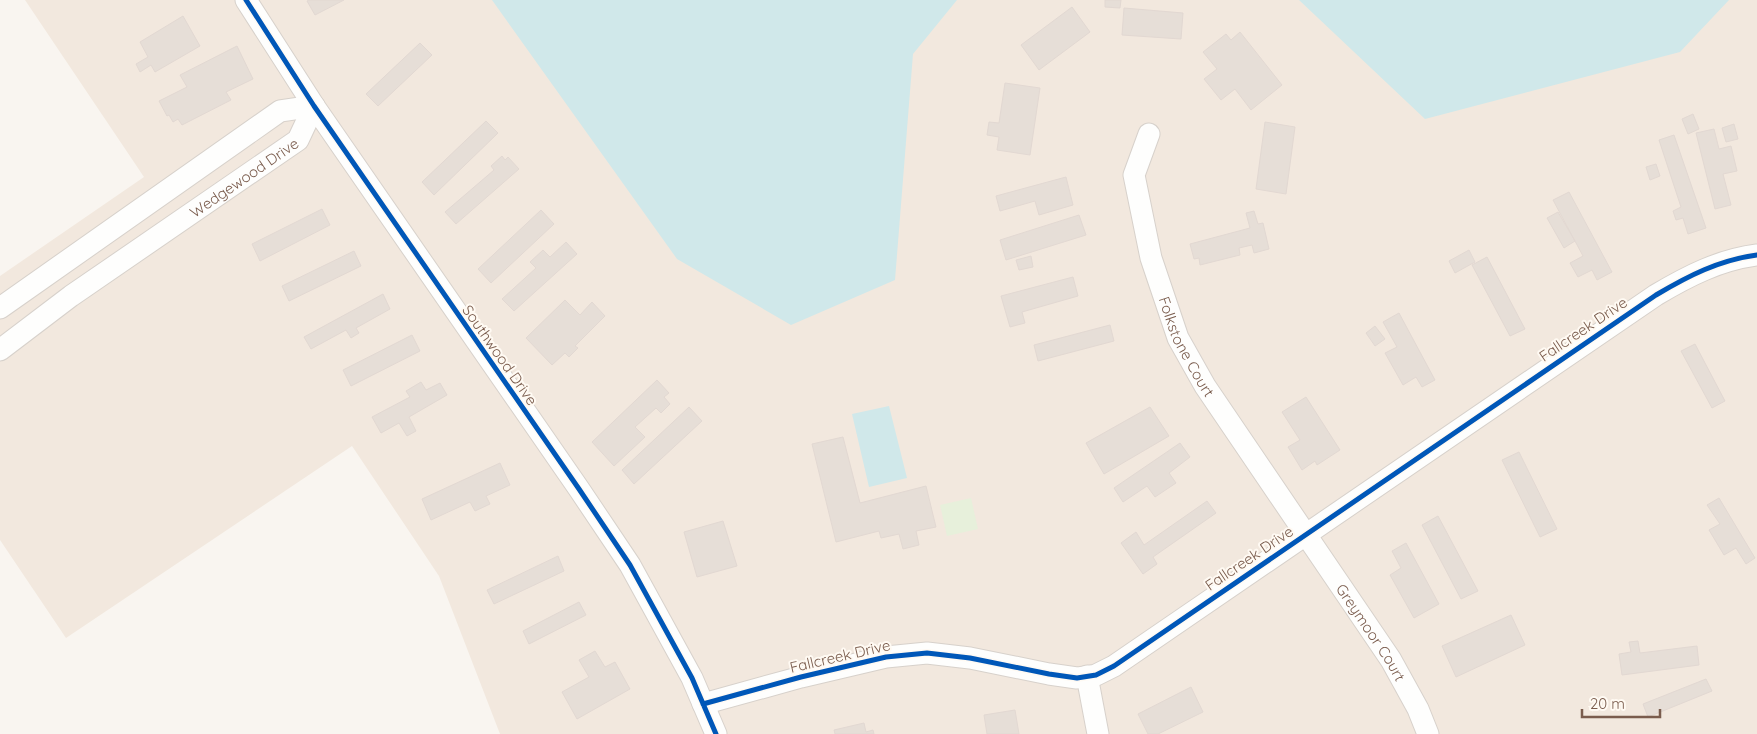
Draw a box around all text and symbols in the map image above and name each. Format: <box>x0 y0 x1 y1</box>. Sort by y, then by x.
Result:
street label: Wedgewood Drive <box>186 133 302 221</box>
street label: Fallcreek Drive <box>1535 292 1631 366</box>
street label: Folkstone Court <box>1155 294 1219 400</box>
street label: Southwood Drive <box>458 301 542 409</box>
street label: Fallcreek Drive <box>1201 521 1297 595</box>
street label: Greymoor Court <box>1332 580 1410 684</box>
street label: Fallcreek Drive <box>788 635 892 677</box>
scale bar <box>1582 686 1660 718</box>
text: 20 m <box>1590 694 1625 713</box>

